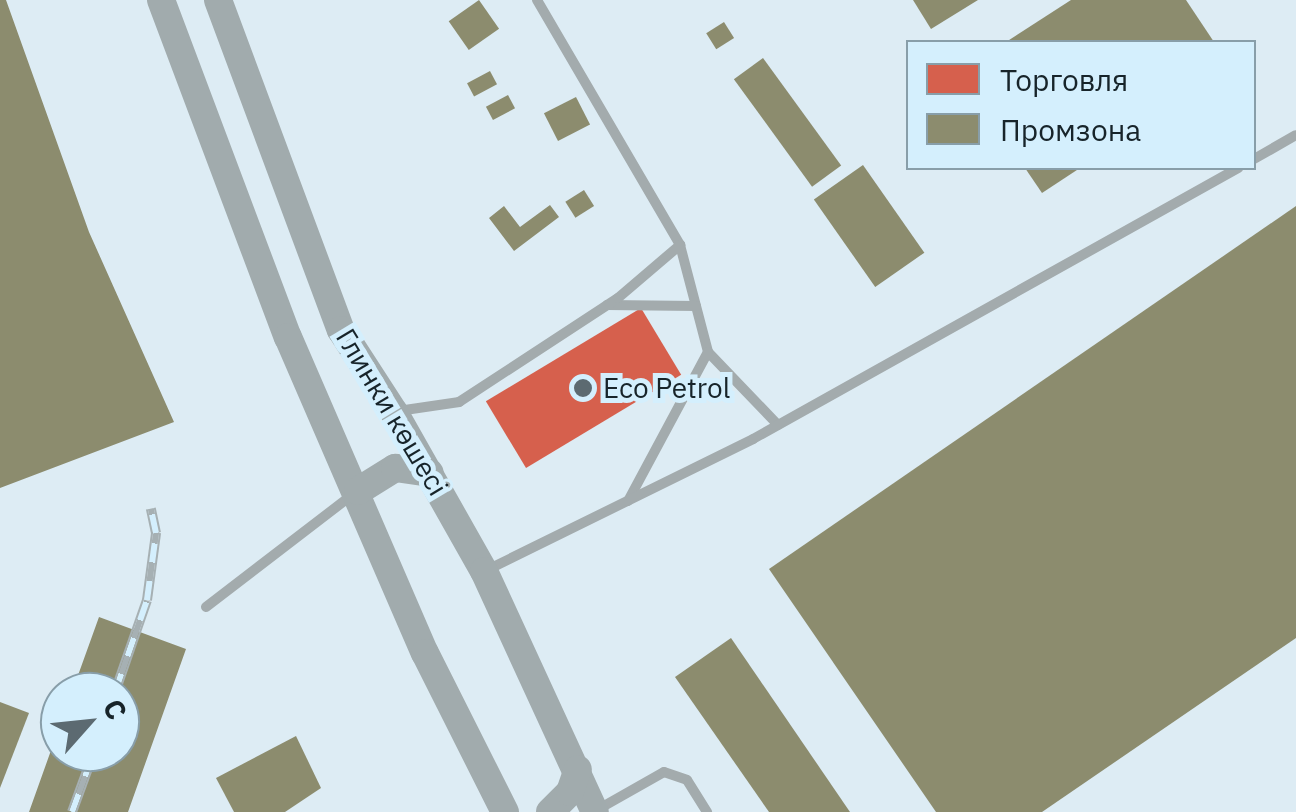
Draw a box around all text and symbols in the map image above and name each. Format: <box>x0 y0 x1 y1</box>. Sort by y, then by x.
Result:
legend <box>906 40 1256 170</box>
text: Торговля <box>1000 60 1128 99</box>
text: Промзона <box>1000 110 1141 149</box>
street label: Глинки көшесі <box>329 323 455 501</box>
place label: Eco Petrol <box>603 371 730 405</box>
marker: Eco Petrol <box>572 377 594 399</box>
north arrow <box>40 672 140 772</box>
text: С <box>95 693 136 726</box>

